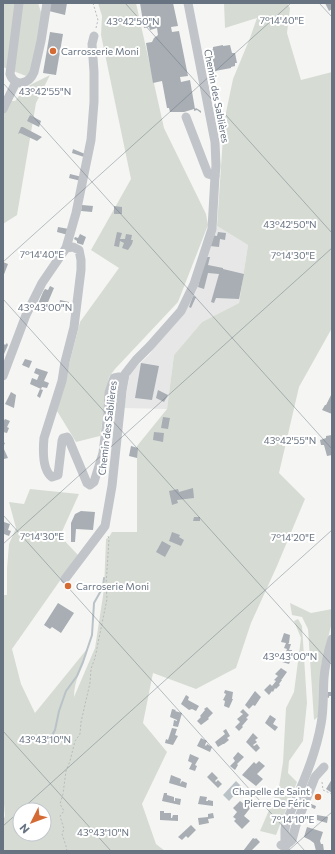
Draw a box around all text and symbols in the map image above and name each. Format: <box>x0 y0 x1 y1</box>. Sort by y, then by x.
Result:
text: 7°14'40"E <box>260 14 304 26</box>
text: 43°42'50"N <box>106 15 160 27</box>
place label: Carrosserie Moni <box>61 45 139 57</box>
marker: Carrosserie Moni <box>48 46 58 56</box>
street label: Chemin des Sablières <box>202 48 232 144</box>
text: 43°42'55"N <box>19 85 71 97</box>
text: 43°42'50"N <box>263 218 317 230</box>
text: 7°14'40"E <box>20 248 64 260</box>
text: 7°14'30"E <box>271 249 315 261</box>
text: 43°43'00"N <box>18 301 72 313</box>
street label: Chemin des Sablières <box>95 380 119 476</box>
text: 43°42'55"N <box>264 434 316 446</box>
text: 7°14'30"E <box>20 530 64 542</box>
text: 7°14'20"E <box>271 531 315 543</box>
place label: Carroserie Moni <box>76 580 149 592</box>
marker: Carroserie Moni <box>63 581 73 591</box>
text: 43°43'00"N <box>263 650 317 662</box>
text: 43°43'10"N <box>19 733 71 745</box>
place label: Chapelle de Saint Pierre De Féric <box>232 785 310 809</box>
marker: Chapelle de Saint Pierre De Féric <box>313 792 323 802</box>
north arrow <box>12 802 52 842</box>
text: 7°14'10"E <box>272 813 314 825</box>
text: N <box>17 822 32 836</box>
text: 43°43'10"N <box>77 826 129 838</box>

